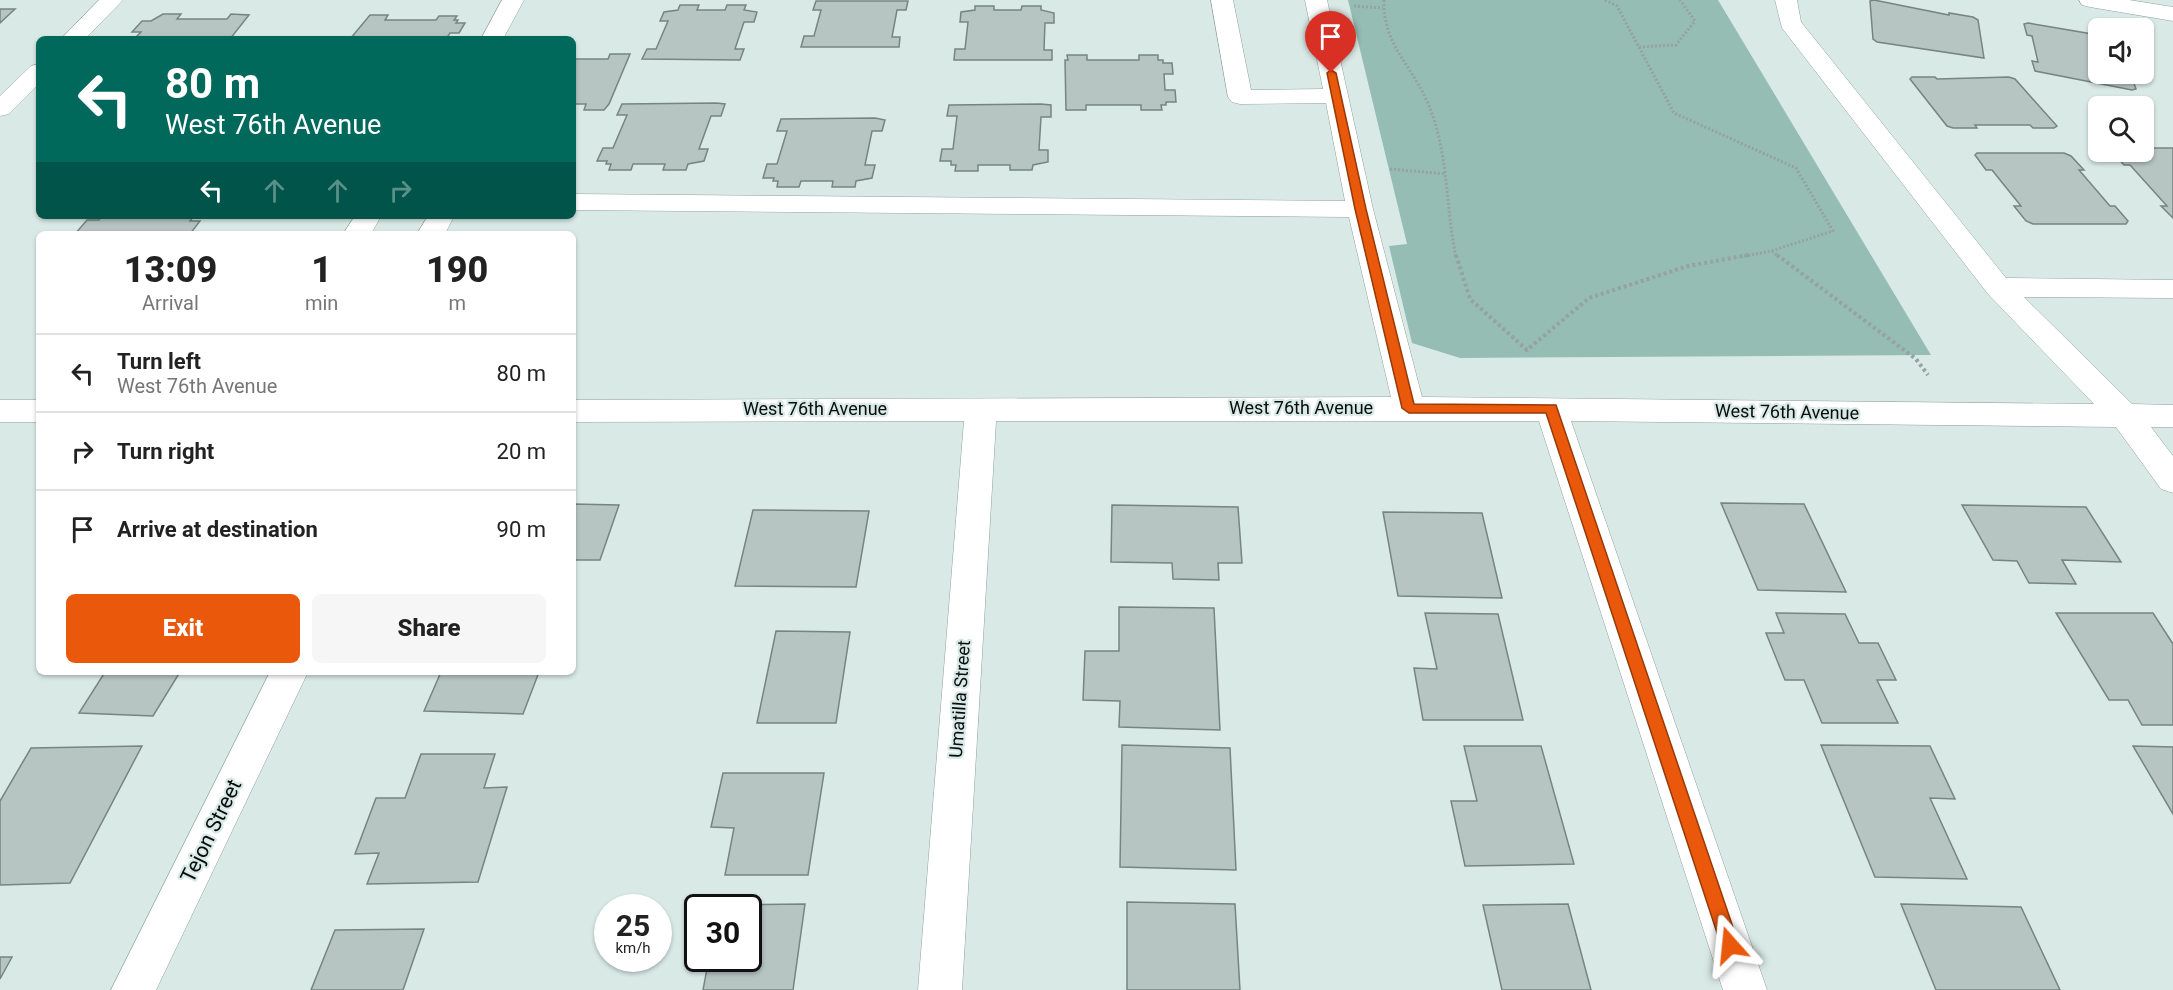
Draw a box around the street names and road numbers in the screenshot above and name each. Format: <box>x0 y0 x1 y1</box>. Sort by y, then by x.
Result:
street label: West 76th Avenue <box>1229 397 1373 418</box>
street label: West 76th Avenue <box>743 398 887 419</box>
street label: West 76th Avenue <box>1715 400 1859 423</box>
street label: Umatilla Street <box>945 639 974 759</box>
street label: Tejon Street <box>176 775 246 887</box>

